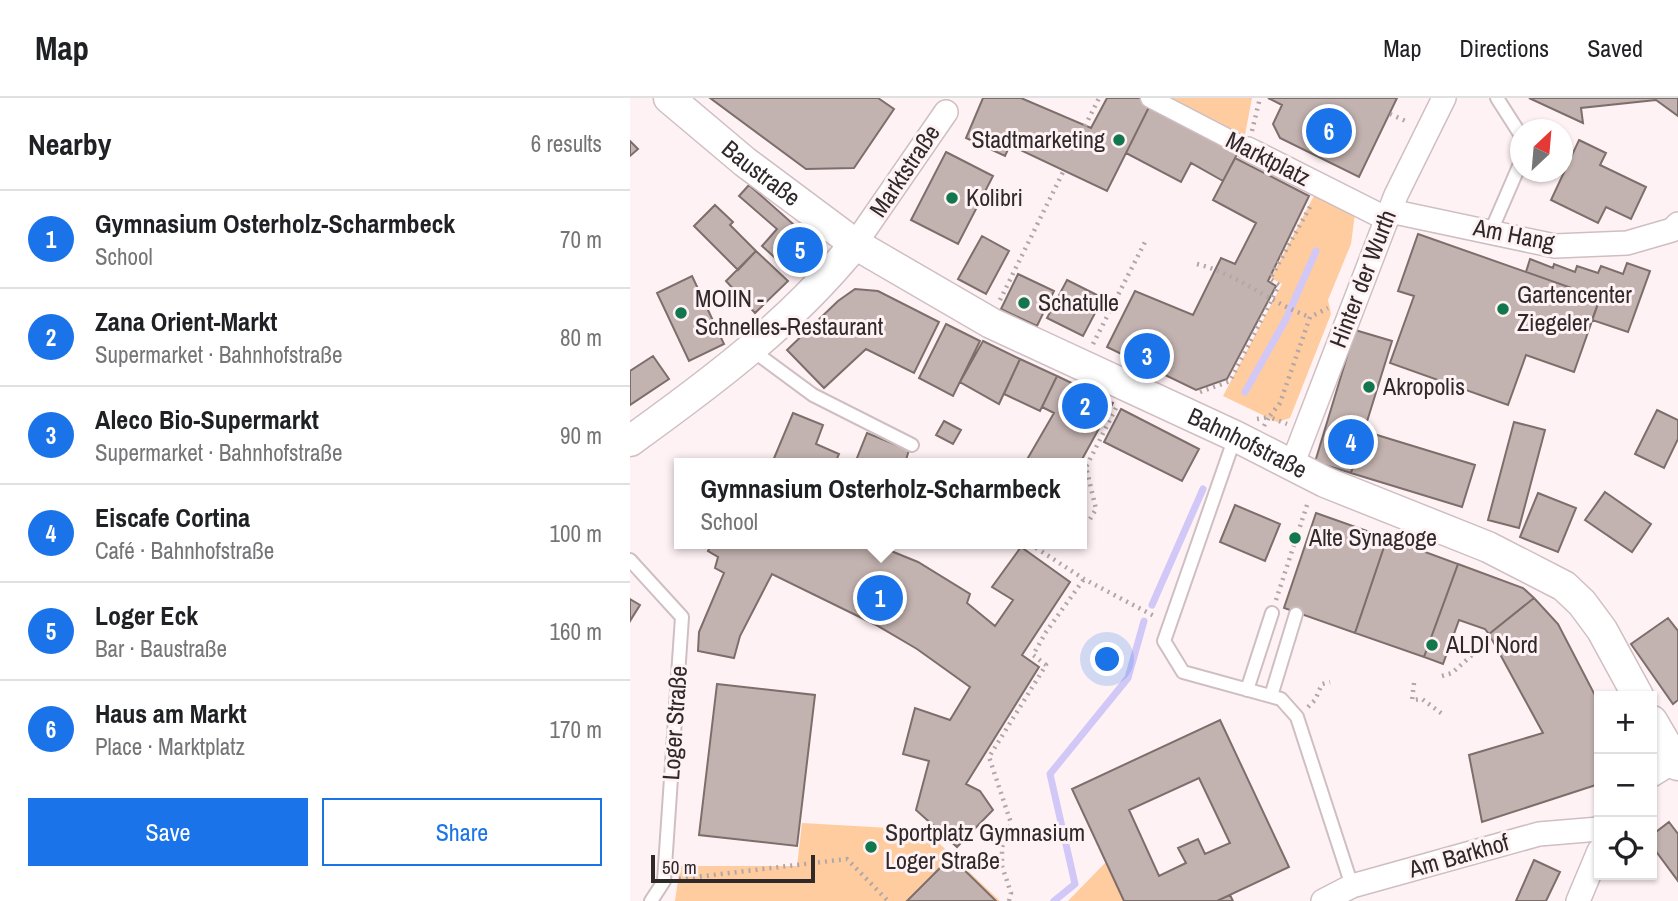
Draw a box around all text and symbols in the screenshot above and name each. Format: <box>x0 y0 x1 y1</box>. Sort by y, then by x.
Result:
text: Map <box>35 26 89 70</box>
text: Map <box>1383 32 1421 64</box>
text: Directions <box>1459 32 1549 64</box>
text: Saved <box>1587 32 1643 64</box>
pin: 6 <box>1306 105 1352 157</box>
street label: Marktstraße <box>862 118 947 223</box>
north arrow <box>1510 119 1573 182</box>
place label: Stadtmarketing <box>972 123 1105 155</box>
street label: Marktplatz <box>1221 123 1316 193</box>
text: Nearby <box>28 124 111 164</box>
text: 6 results <box>531 128 602 159</box>
street label: Baustraße <box>716 132 807 213</box>
marker: Stadtmarketing <box>1111 132 1127 148</box>
place label: Kolibri <box>966 181 1023 213</box>
marker: Kolibri <box>944 190 960 206</box>
street label: Hinter der Wurth <box>1321 205 1403 352</box>
text: Gymnasium Osterholz-Scharmbeck <box>95 206 455 241</box>
street label: Am Hang <box>1470 210 1558 258</box>
text: 1 <box>46 224 56 255</box>
text: 70 m <box>560 224 602 255</box>
pin: 5 <box>777 224 823 276</box>
text: School <box>95 241 153 272</box>
place label: Gartencenter Ziegeler <box>1517 278 1632 338</box>
place label: MOIIN - Schnelles-Restaurant <box>695 282 884 342</box>
place label: Schatulle <box>1038 286 1119 318</box>
marker: Schatulle <box>1016 295 1032 311</box>
marker: Gartencenter Ziegeler <box>1495 301 1511 317</box>
text: Zana Orient-Markt <box>95 304 277 339</box>
marker: MOIIN - Schnelles-Restaurant <box>673 305 689 321</box>
text: 2 <box>46 322 56 353</box>
text: 80 m <box>560 322 602 353</box>
pin: 3 <box>1124 330 1170 382</box>
text: Supermarket · Bahnhofstraße <box>95 339 342 370</box>
place label: Akropolis <box>1382 370 1465 402</box>
marker: Akropolis <box>1361 379 1377 395</box>
pin: 2 <box>1062 380 1108 432</box>
street label: Bahnhofstraße <box>1183 399 1313 485</box>
text: Aleco Bio-Supermarkt <box>95 402 319 437</box>
pin: 4 <box>1328 416 1374 468</box>
text: 3 <box>46 420 56 451</box>
text: 90 m <box>560 420 602 451</box>
text: Supermarket · Bahnhofstraße <box>95 437 342 468</box>
popup <box>674 458 1087 549</box>
text: Gymnasium Osterholz-Scharmbeck <box>700 471 1061 506</box>
text: Eiscafe Cortina <box>95 500 250 535</box>
text: School <box>700 506 758 537</box>
text: 4 <box>46 518 56 549</box>
text: 100 m <box>550 518 602 549</box>
place label: Alte Synagoge <box>1308 521 1437 553</box>
marker: Alte Synagoge <box>1287 530 1303 546</box>
text: Café · Bahnhofstraße <box>95 535 274 566</box>
pin: 1 <box>857 572 903 624</box>
text: Loger Eck <box>95 598 198 633</box>
text: 5 <box>46 616 56 647</box>
text: 160 m <box>550 616 602 647</box>
place label: ALDI Nord <box>1445 628 1538 660</box>
text: Bar · Baustraße <box>95 633 227 664</box>
marker: ALDI Nord <box>1424 637 1440 653</box>
your location <box>1090 642 1124 676</box>
street label: Loger Straße <box>654 665 694 781</box>
map controls <box>1594 691 1657 880</box>
button: + <box>1594 691 1657 754</box>
text: Haus am Markt <box>95 696 247 731</box>
text: 6 <box>46 714 56 745</box>
text: 170 m <box>550 714 602 745</box>
text: Place · Marktplatz <box>95 731 245 762</box>
button: − <box>1594 754 1657 817</box>
button: Save <box>28 798 308 866</box>
button: Share <box>322 798 602 866</box>
place label: Sportplatz Gymnasium Loger Straße <box>885 816 1085 876</box>
button: locate <box>1594 817 1657 880</box>
street label: Am Barkhof <box>1404 825 1513 885</box>
marker: Sportplatz Gymnasium Loger Straße <box>863 839 879 855</box>
scale bar <box>651 852 816 884</box>
text: 50 m <box>662 854 697 880</box>

